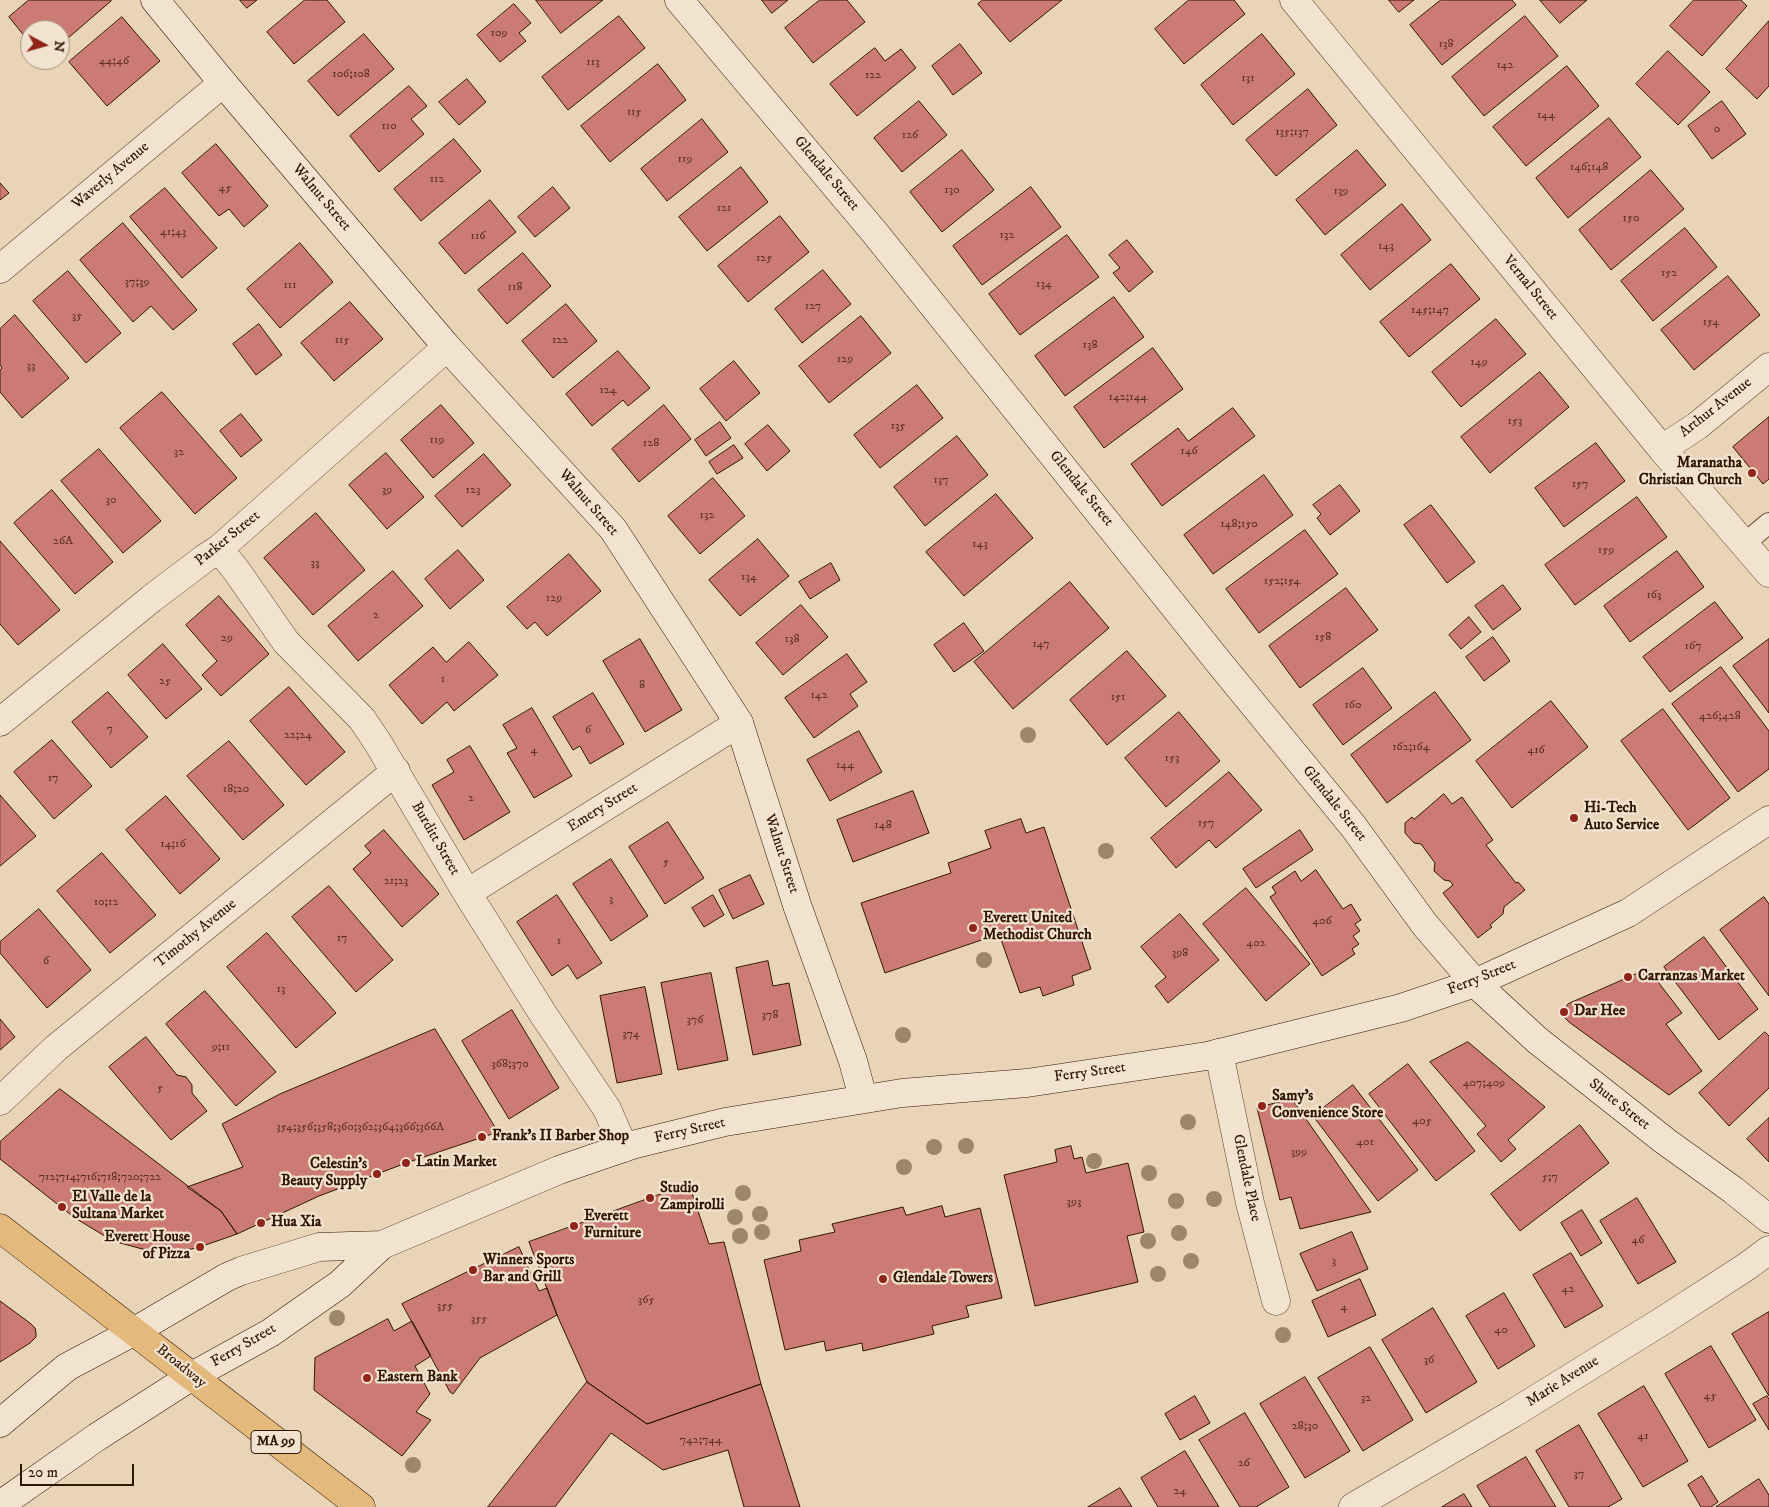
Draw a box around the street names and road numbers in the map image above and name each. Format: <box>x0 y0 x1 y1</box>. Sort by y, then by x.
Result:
street label: Glendale Street <box>789 133 863 215</box>
street label: Waverly Avenue <box>69 138 153 214</box>
street label: Walnut Street <box>288 161 354 235</box>
street label: Vernal Street <box>1498 252 1562 324</box>
street label: Arthur Avenue <box>1676 374 1756 442</box>
street label: Glendale Street <box>1045 448 1117 530</box>
street label: Walnut Street <box>554 466 622 540</box>
street label: Parker Street <box>192 507 264 571</box>
street label: Glendale Street <box>1298 763 1370 845</box>
street label: Emery Street <box>565 779 641 837</box>
street label: Burditt Street <box>407 799 463 879</box>
street label: Walnut Street <box>760 812 802 896</box>
street label: Timothy Avenue <box>152 896 240 972</box>
street label: Ferry Street <box>1445 956 1519 1000</box>
street label: Ferry Street <box>1053 1059 1127 1087</box>
street label: Shute Street <box>1585 1076 1653 1134</box>
street label: Ferry Street <box>653 1114 727 1148</box>
street label: Glendale Place <box>1228 1133 1264 1223</box>
street label: Ferry Street <box>208 1320 280 1372</box>
street label: Broadway <box>152 1341 210 1393</box>
street label: Marie Avenue <box>1523 1353 1603 1411</box>
road number: MA 99 <box>251 1430 301 1454</box>

